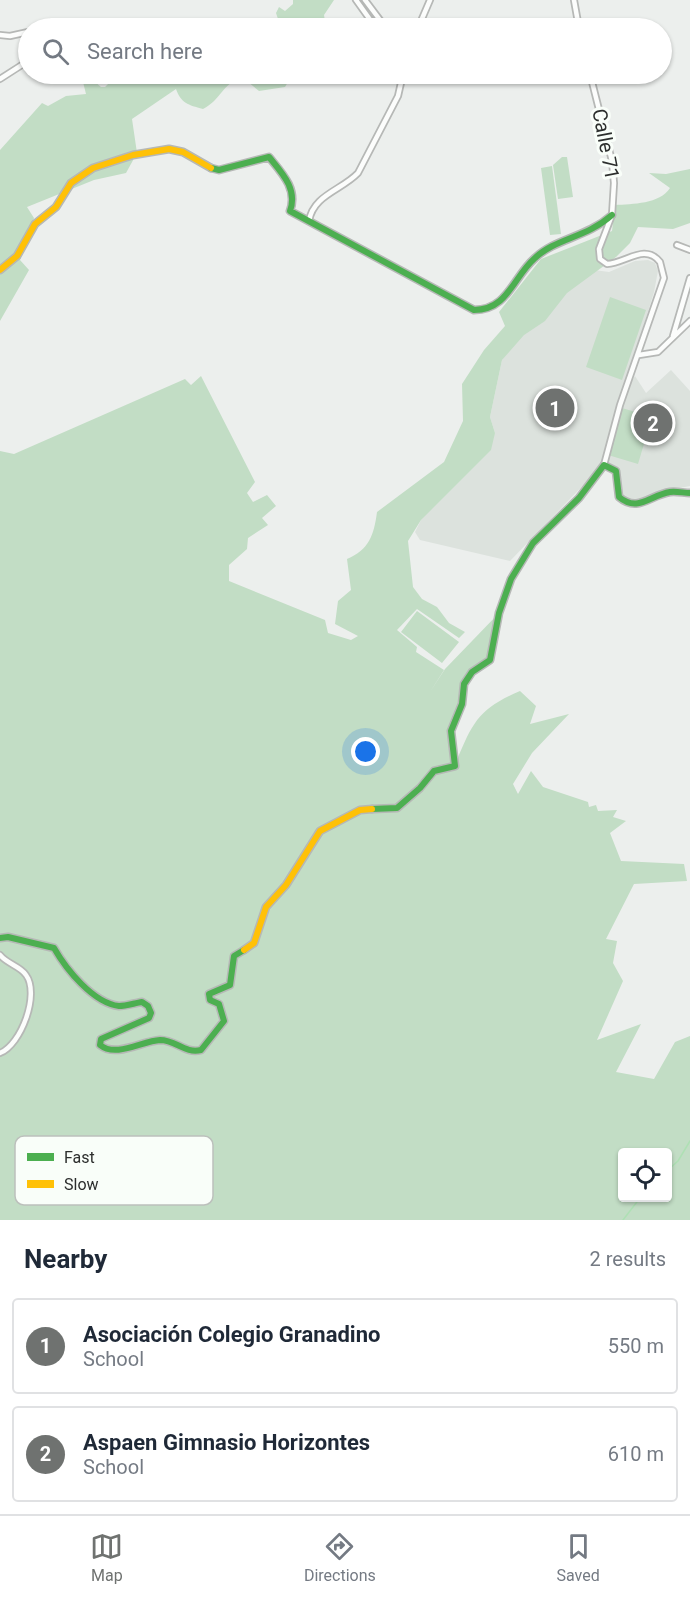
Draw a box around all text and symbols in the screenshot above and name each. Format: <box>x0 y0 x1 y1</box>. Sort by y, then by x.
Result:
search box <box>18 18 672 84</box>
icon: search <box>39 35 72 68</box>
text: Search here <box>87 39 203 64</box>
street label: Calle 71 <box>587 107 625 181</box>
pin: 1 <box>536 386 574 430</box>
pin: 2 <box>634 400 672 446</box>
your location <box>351 737 380 766</box>
legend <box>15 1136 213 1205</box>
text: Fast <box>64 1148 95 1167</box>
map controls <box>618 1148 672 1202</box>
button: locate <box>618 1148 672 1202</box>
text: Slow <box>64 1175 99 1194</box>
text: Nearby <box>24 1244 107 1274</box>
text: 2 results <box>590 1247 666 1271</box>
text: Asociación Colegio Granadino <box>83 1322 380 1347</box>
text: 1 <box>40 1334 51 1358</box>
text: 550 m <box>608 1334 664 1358</box>
text: School <box>83 1347 144 1371</box>
text: Aspaen Gimnasio Horizontes <box>83 1430 370 1455</box>
text: 2 <box>40 1442 51 1466</box>
text: 610 m <box>608 1442 664 1466</box>
text: School <box>83 1455 144 1479</box>
tab: Map <box>90 1530 123 1585</box>
tab: Directions <box>304 1530 376 1585</box>
tab: Saved <box>556 1530 600 1585</box>

